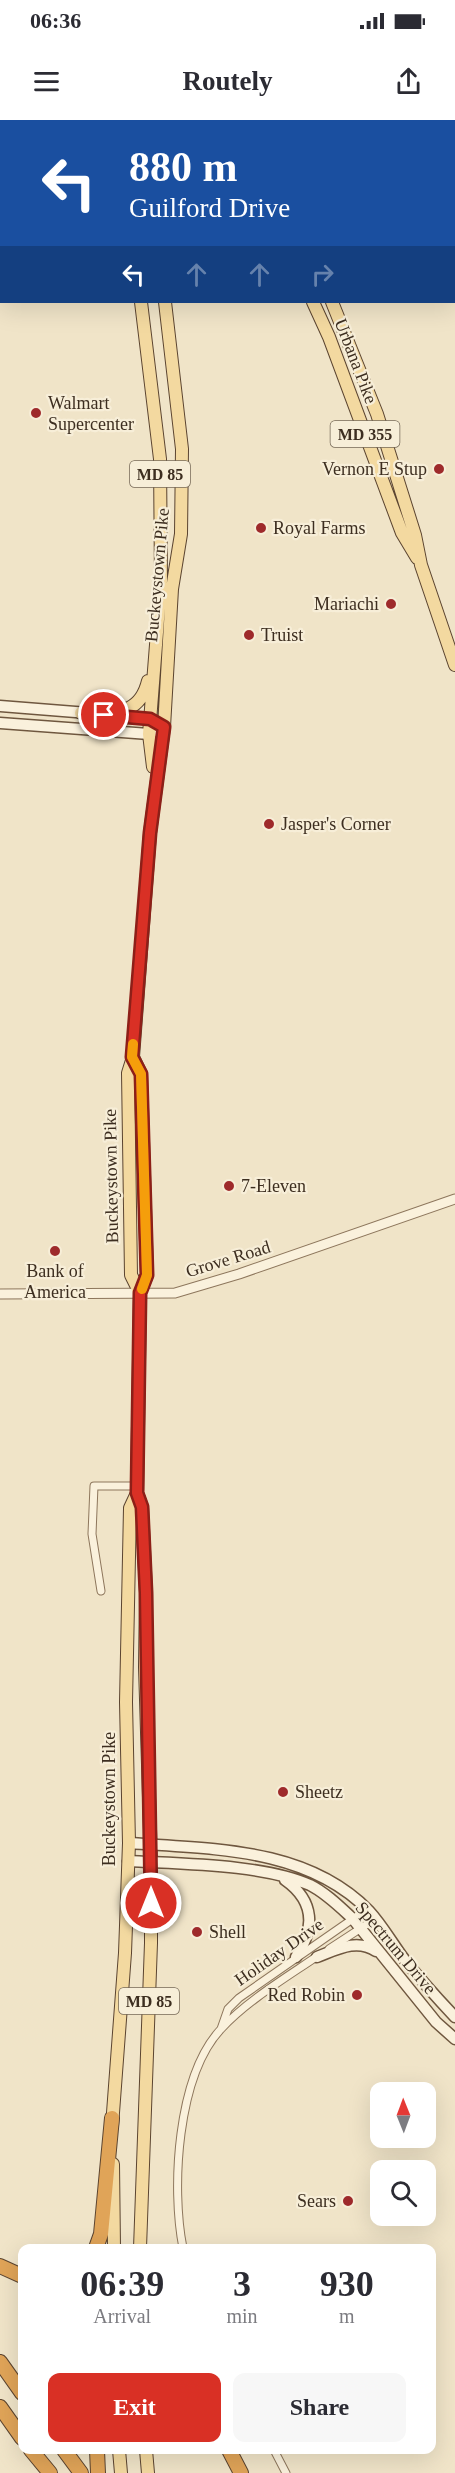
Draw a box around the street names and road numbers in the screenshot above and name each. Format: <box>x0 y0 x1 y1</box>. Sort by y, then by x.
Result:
street label: Urbana Pike <box>331 316 381 406</box>
road number: MD 355 <box>330 421 400 447</box>
road number: MD 85 <box>130 461 190 487</box>
street label: Buckeystown Pike <box>141 507 173 643</box>
street label: Buckeystown Pike <box>100 1109 122 1243</box>
street label: Grove Road <box>183 1237 273 1281</box>
street label: Buckeystown Pike <box>99 1732 119 1866</box>
street label: Spectrum Drive <box>352 1898 440 1998</box>
street label: Holiday Drive <box>231 1914 327 1990</box>
road number: MD 85 <box>119 1988 179 2014</box>

